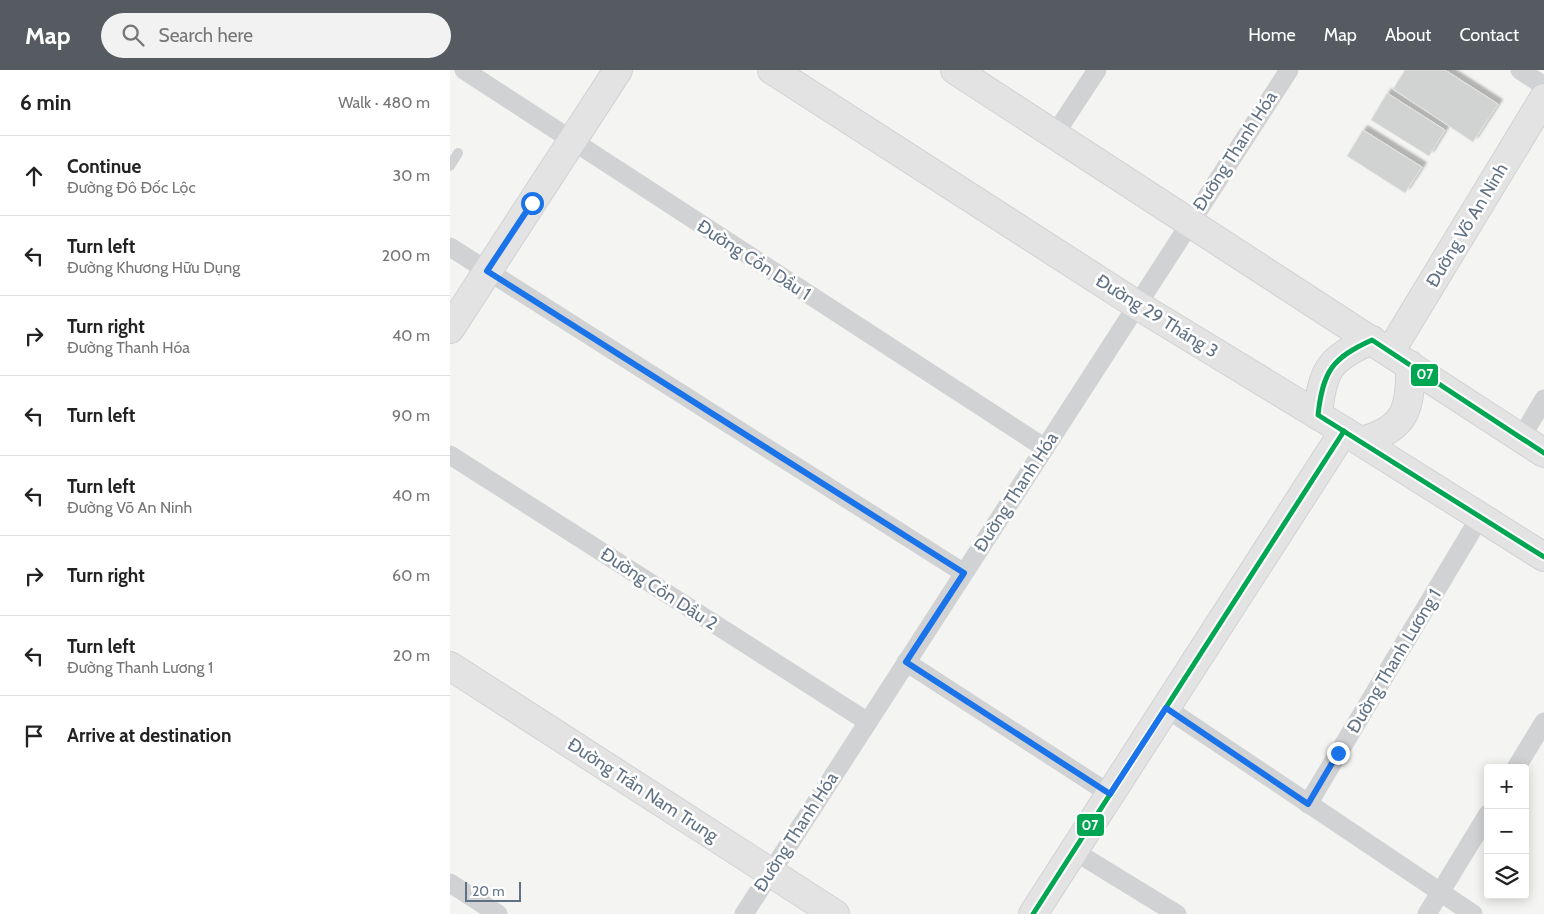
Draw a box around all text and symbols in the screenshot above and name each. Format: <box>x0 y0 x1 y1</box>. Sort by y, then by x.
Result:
search box <box>101 13 451 58</box>
text: Map <box>25 21 71 50</box>
icon: search <box>119 21 147 49</box>
text: Search here <box>159 24 253 47</box>
text: Home <box>1248 24 1296 46</box>
text: Map <box>1324 24 1357 46</box>
text: About <box>1385 24 1431 46</box>
text: Contact <box>1459 24 1519 46</box>
street label: Đường Thanh Hóa <box>1188 87 1282 215</box>
text: 6 min <box>20 90 71 115</box>
text: Walk · 480 m <box>338 93 430 112</box>
text: Continue <box>67 155 141 178</box>
street label: Đường Võ An Ninh <box>1421 159 1513 291</box>
icon: ahead <box>20 162 48 190</box>
text: 30 m <box>393 166 430 185</box>
text: Đường Đô Đốc Lộc <box>67 178 196 197</box>
route start <box>521 192 544 215</box>
street label: Đường Cồn Dầu 1 <box>693 215 815 305</box>
text: Turn left <box>67 235 135 258</box>
icon: left <box>20 242 48 270</box>
text: 200 m <box>382 246 430 265</box>
text: Đường Khương Hữu Dụng <box>67 258 240 277</box>
street label: Đường 29 Tháng 3 <box>1092 270 1222 362</box>
text: Turn right <box>67 315 145 338</box>
icon: right <box>20 322 48 350</box>
text: 40 m <box>392 326 430 345</box>
text: Đường Thanh Hóa <box>67 338 190 357</box>
line badge: 07 <box>1410 363 1439 387</box>
text: 07 <box>1416 365 1434 383</box>
icon: left <box>20 402 48 430</box>
text: Turn left <box>67 404 135 427</box>
text: 90 m <box>392 406 430 425</box>
street label: Đường Thanh Hóa <box>969 428 1063 556</box>
text: Turn left <box>67 475 135 498</box>
icon: left <box>20 482 48 510</box>
text: 40 m <box>392 486 430 505</box>
text: Đường Võ An Ninh <box>67 498 192 517</box>
street label: Đường Cồn Dầu 2 <box>596 543 722 635</box>
icon: right <box>20 562 48 590</box>
text: Turn right <box>67 564 145 587</box>
text: 60 m <box>392 566 430 585</box>
street label: Đường Thanh Lương 1 <box>1342 585 1446 737</box>
text: Turn left <box>67 635 135 658</box>
icon: left <box>20 642 48 670</box>
text: 20 m <box>393 646 430 665</box>
text: Đường Thanh Lương 1 <box>67 658 213 677</box>
icon: arrive <box>20 722 48 750</box>
text: Arrive at destination <box>67 724 231 747</box>
street label: Đường Trần Nam Trung <box>564 733 723 847</box>
route end <box>1327 742 1350 765</box>
map controls <box>1484 764 1529 899</box>
button: + <box>1484 764 1529 809</box>
street label: Đường Thanh Hóa <box>749 768 843 896</box>
button: − <box>1484 809 1529 854</box>
line badge: 07 <box>1076 813 1105 837</box>
text: 07 <box>1081 816 1099 834</box>
button: layers <box>1484 854 1529 899</box>
scale bar <box>465 879 521 902</box>
text: 20 m <box>472 882 505 900</box>

